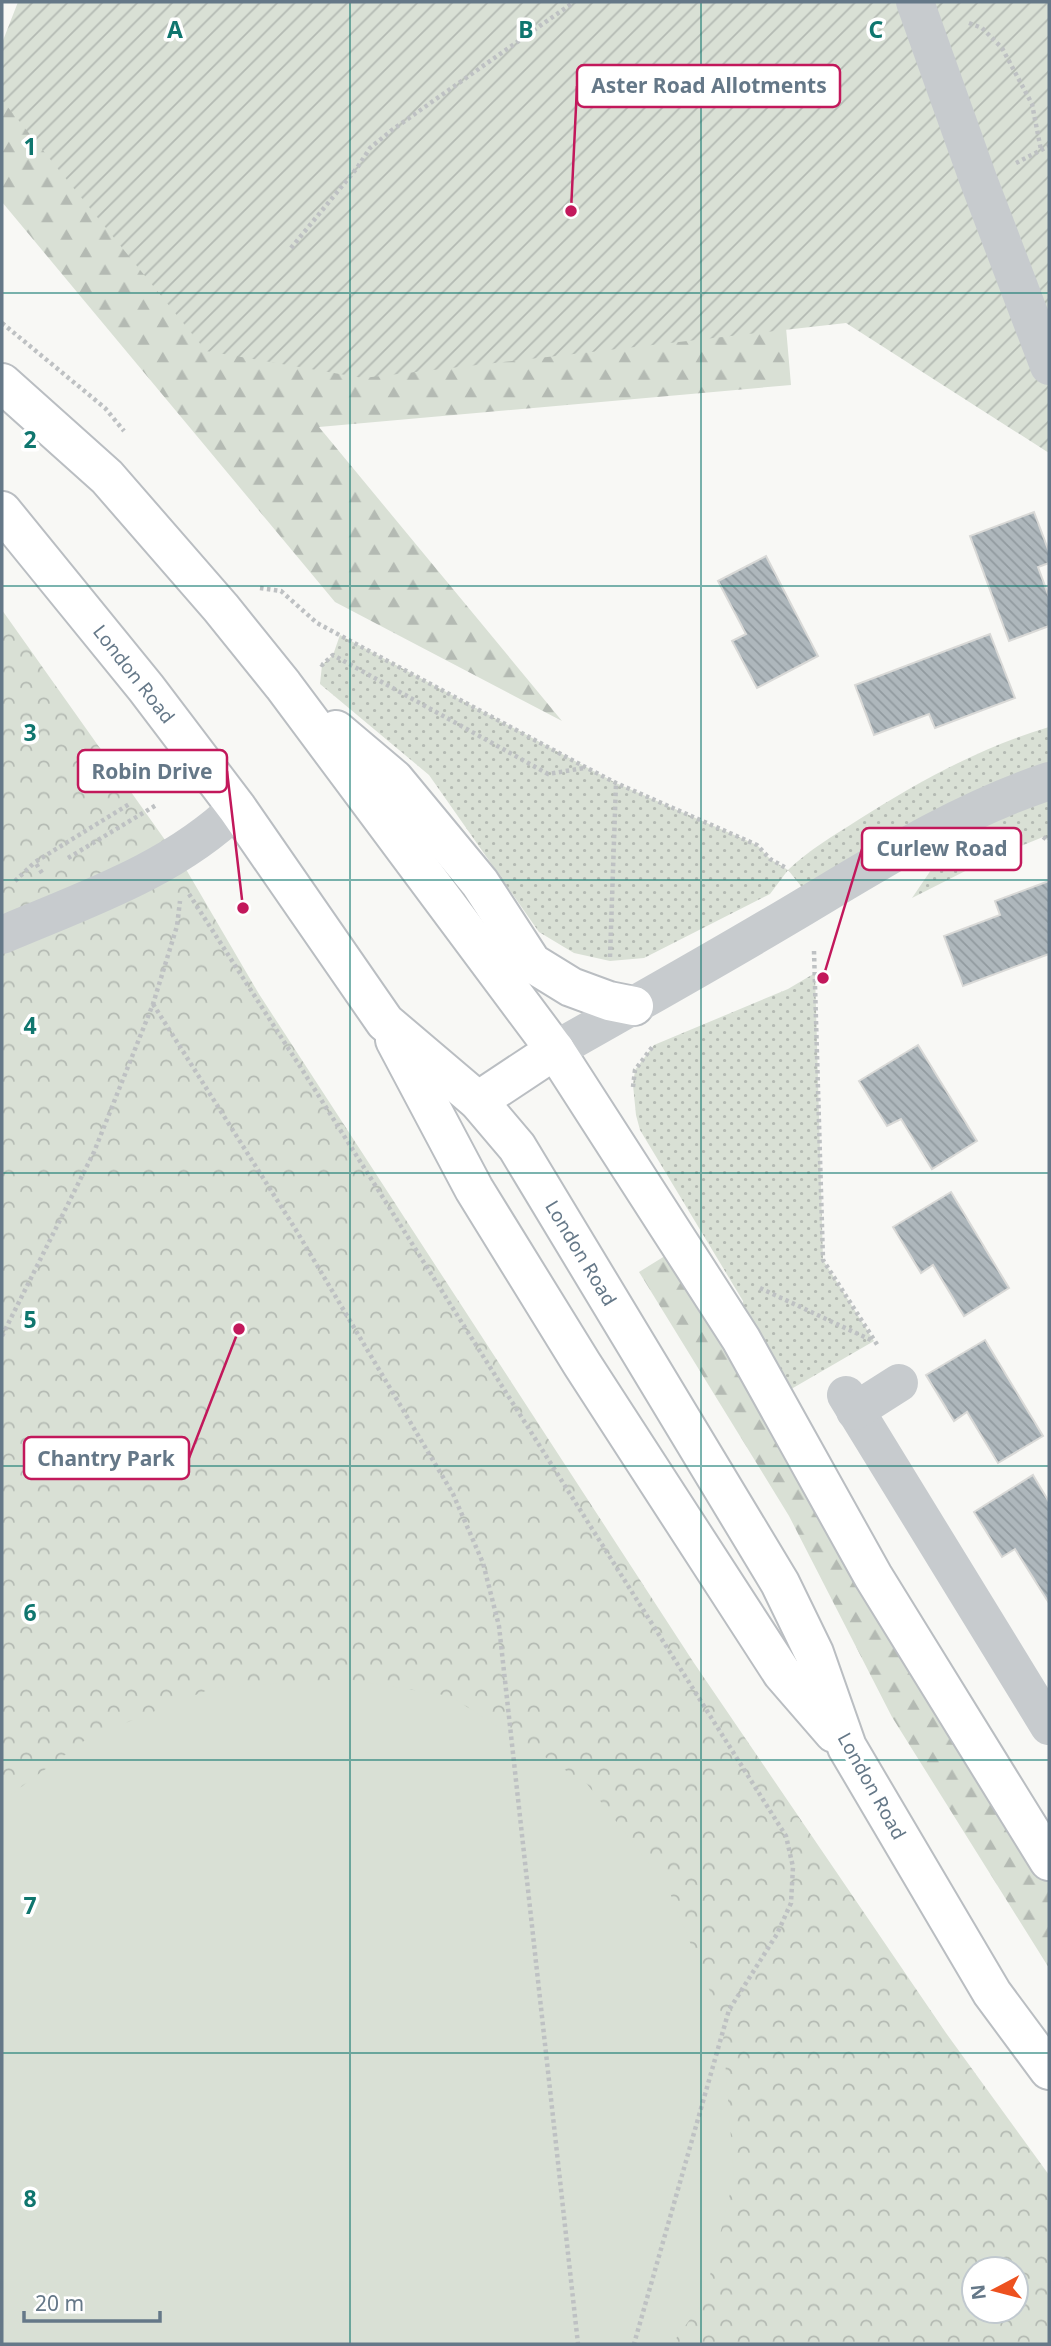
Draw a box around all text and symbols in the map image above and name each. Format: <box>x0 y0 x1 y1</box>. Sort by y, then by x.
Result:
text: A <box>167 13 183 45</box>
text: B <box>518 13 534 45</box>
text: C <box>869 13 884 45</box>
callout: Aster Road Allotments <box>577 65 840 107</box>
text: Aster Road Allotments <box>591 71 827 99</box>
text: 1 <box>23 130 37 162</box>
text: 2 <box>23 423 37 455</box>
street label: London Road <box>87 619 181 729</box>
text: 3 <box>23 716 37 748</box>
callout: Robin Drive <box>78 750 227 792</box>
text: Robin Drive <box>91 757 213 785</box>
callout: Curlew Road <box>862 828 1021 870</box>
text: Curlew Road <box>876 834 1008 862</box>
text: 4 <box>23 1009 37 1041</box>
street label: London Road <box>539 1195 623 1311</box>
text: 5 <box>23 1303 37 1335</box>
callout: Chantry Park <box>24 1437 189 1479</box>
text: Chantry Park <box>37 1444 176 1472</box>
text: 6 <box>23 1596 37 1628</box>
street label: London Road <box>832 1728 912 1844</box>
text: 7 <box>23 1889 37 1921</box>
text: 8 <box>23 2182 37 2214</box>
north arrow <box>960 2255 1030 2325</box>
scale bar <box>24 2280 161 2324</box>
text: N <box>964 2283 992 2301</box>
text: 20 m <box>35 2289 84 2317</box>

